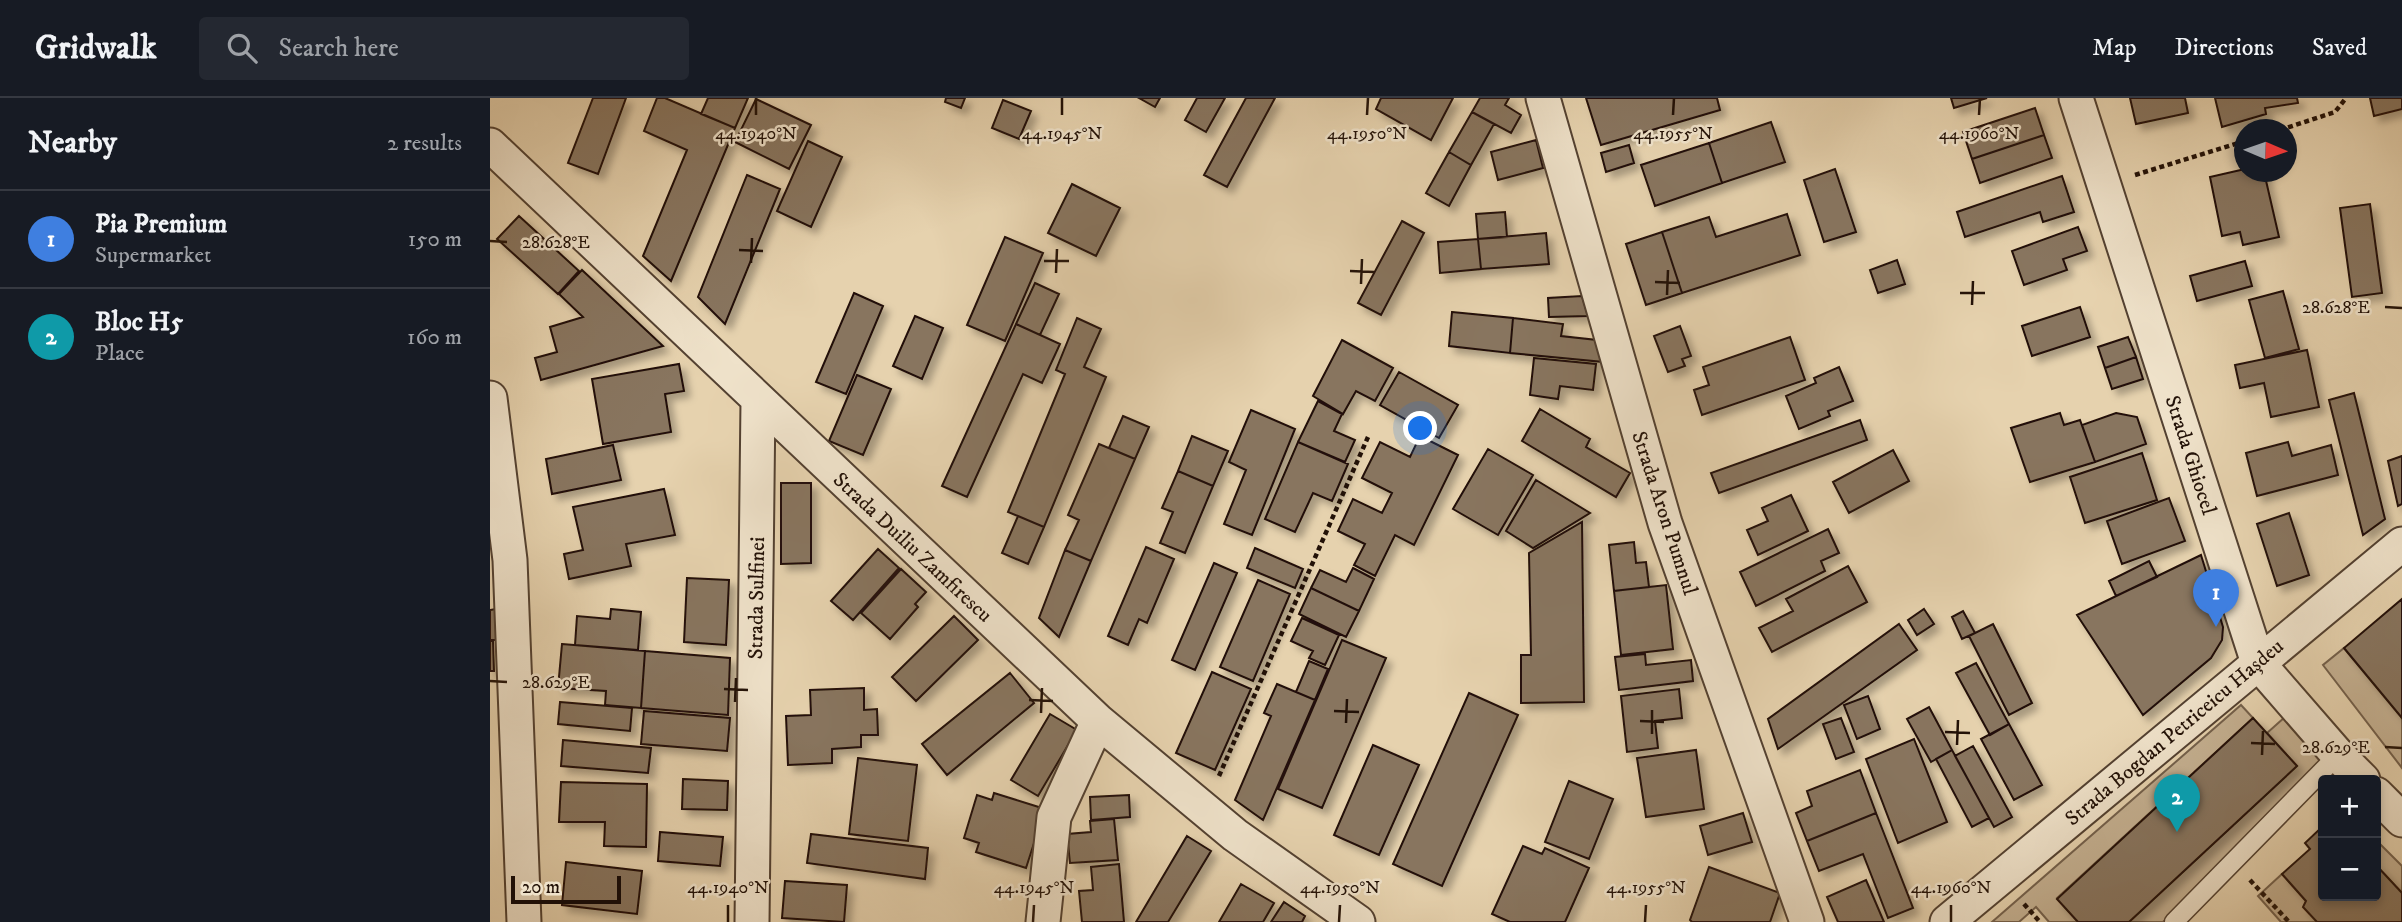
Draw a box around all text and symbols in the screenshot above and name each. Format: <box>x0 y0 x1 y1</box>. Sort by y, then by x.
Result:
search box <box>199 17 689 80</box>
text: Gridwalk <box>35 28 157 69</box>
icon: search <box>223 29 261 67</box>
text: Search here <box>279 32 399 65</box>
text: Map <box>2092 33 2137 63</box>
text: Directions <box>2175 33 2274 63</box>
text: Saved <box>2312 33 2367 63</box>
north arrow <box>2234 119 2297 182</box>
text: 44.1940°N <box>715 123 797 145</box>
text: 44.1945°N <box>1022 123 1103 145</box>
text: 44.1950°N <box>1327 123 1407 145</box>
text: 44.1955°N <box>1633 123 1713 145</box>
text: 44.1960°N <box>1939 123 2019 145</box>
text: Nearby <box>28 125 117 162</box>
text: 2 results <box>387 129 462 158</box>
text: Pia Premium <box>95 208 227 241</box>
text: 1 <box>47 225 55 254</box>
text: 150 m <box>408 225 462 254</box>
text: 28.628°E <box>522 232 590 254</box>
text: Supermarket <box>95 241 211 270</box>
text: 28.628°E <box>2302 297 2370 319</box>
text: Bloc H5 <box>95 306 183 339</box>
text: 2 <box>45 323 57 352</box>
text: 160 m <box>407 323 462 352</box>
text: Place <box>95 339 144 368</box>
street label: Strada Ghiocel <box>2159 392 2222 519</box>
your location <box>1403 411 1437 445</box>
street label: Strada Aron Pumnul <box>1625 428 1703 599</box>
street label: Strada Duiliu Zamfirescu <box>827 467 997 628</box>
street label: Strada Sulfinei <box>743 536 771 660</box>
pin: 1 <box>2193 569 2239 627</box>
street label: Strada Bogdan Petriceicu Hașdeu <box>2060 634 2289 832</box>
text: 28.629°E <box>522 672 590 694</box>
text: 28.629°E <box>2302 737 2370 759</box>
pin: 2 <box>2154 774 2200 832</box>
map controls <box>2318 775 2381 901</box>
button: + <box>2318 775 2381 838</box>
button: − <box>2318 838 2381 901</box>
scale bar <box>511 873 621 905</box>
text: 20 m <box>522 876 560 899</box>
text: 44.1940°N <box>687 877 769 899</box>
text: 44.1945°N <box>994 877 1075 899</box>
text: 44.1950°N <box>1300 877 1380 899</box>
text: 44.1955°N <box>1606 877 1686 899</box>
text: 44.1960°N <box>1911 877 1991 899</box>

